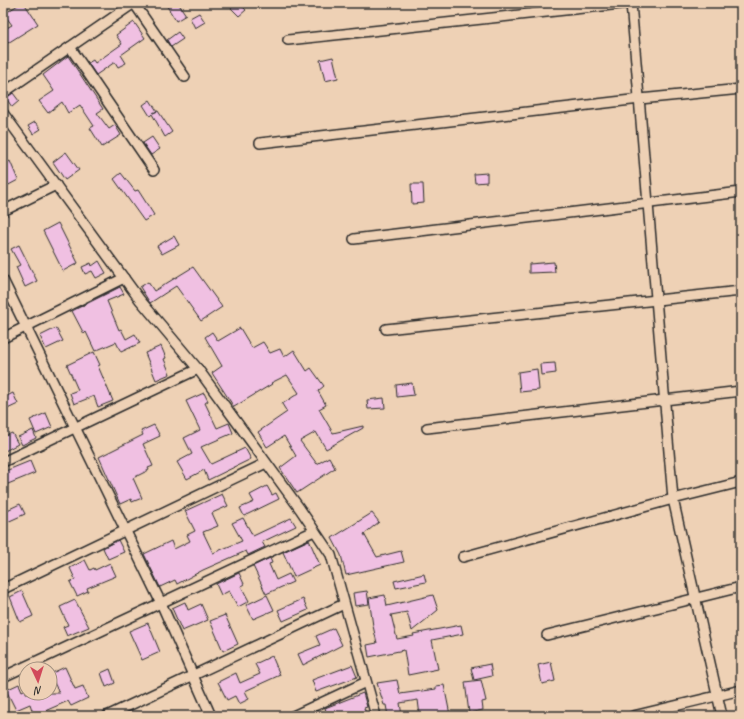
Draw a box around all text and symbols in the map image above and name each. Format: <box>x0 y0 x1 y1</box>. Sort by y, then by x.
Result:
north arrow <box>18 661 58 701</box>
text: N <box>33 684 43 698</box>

